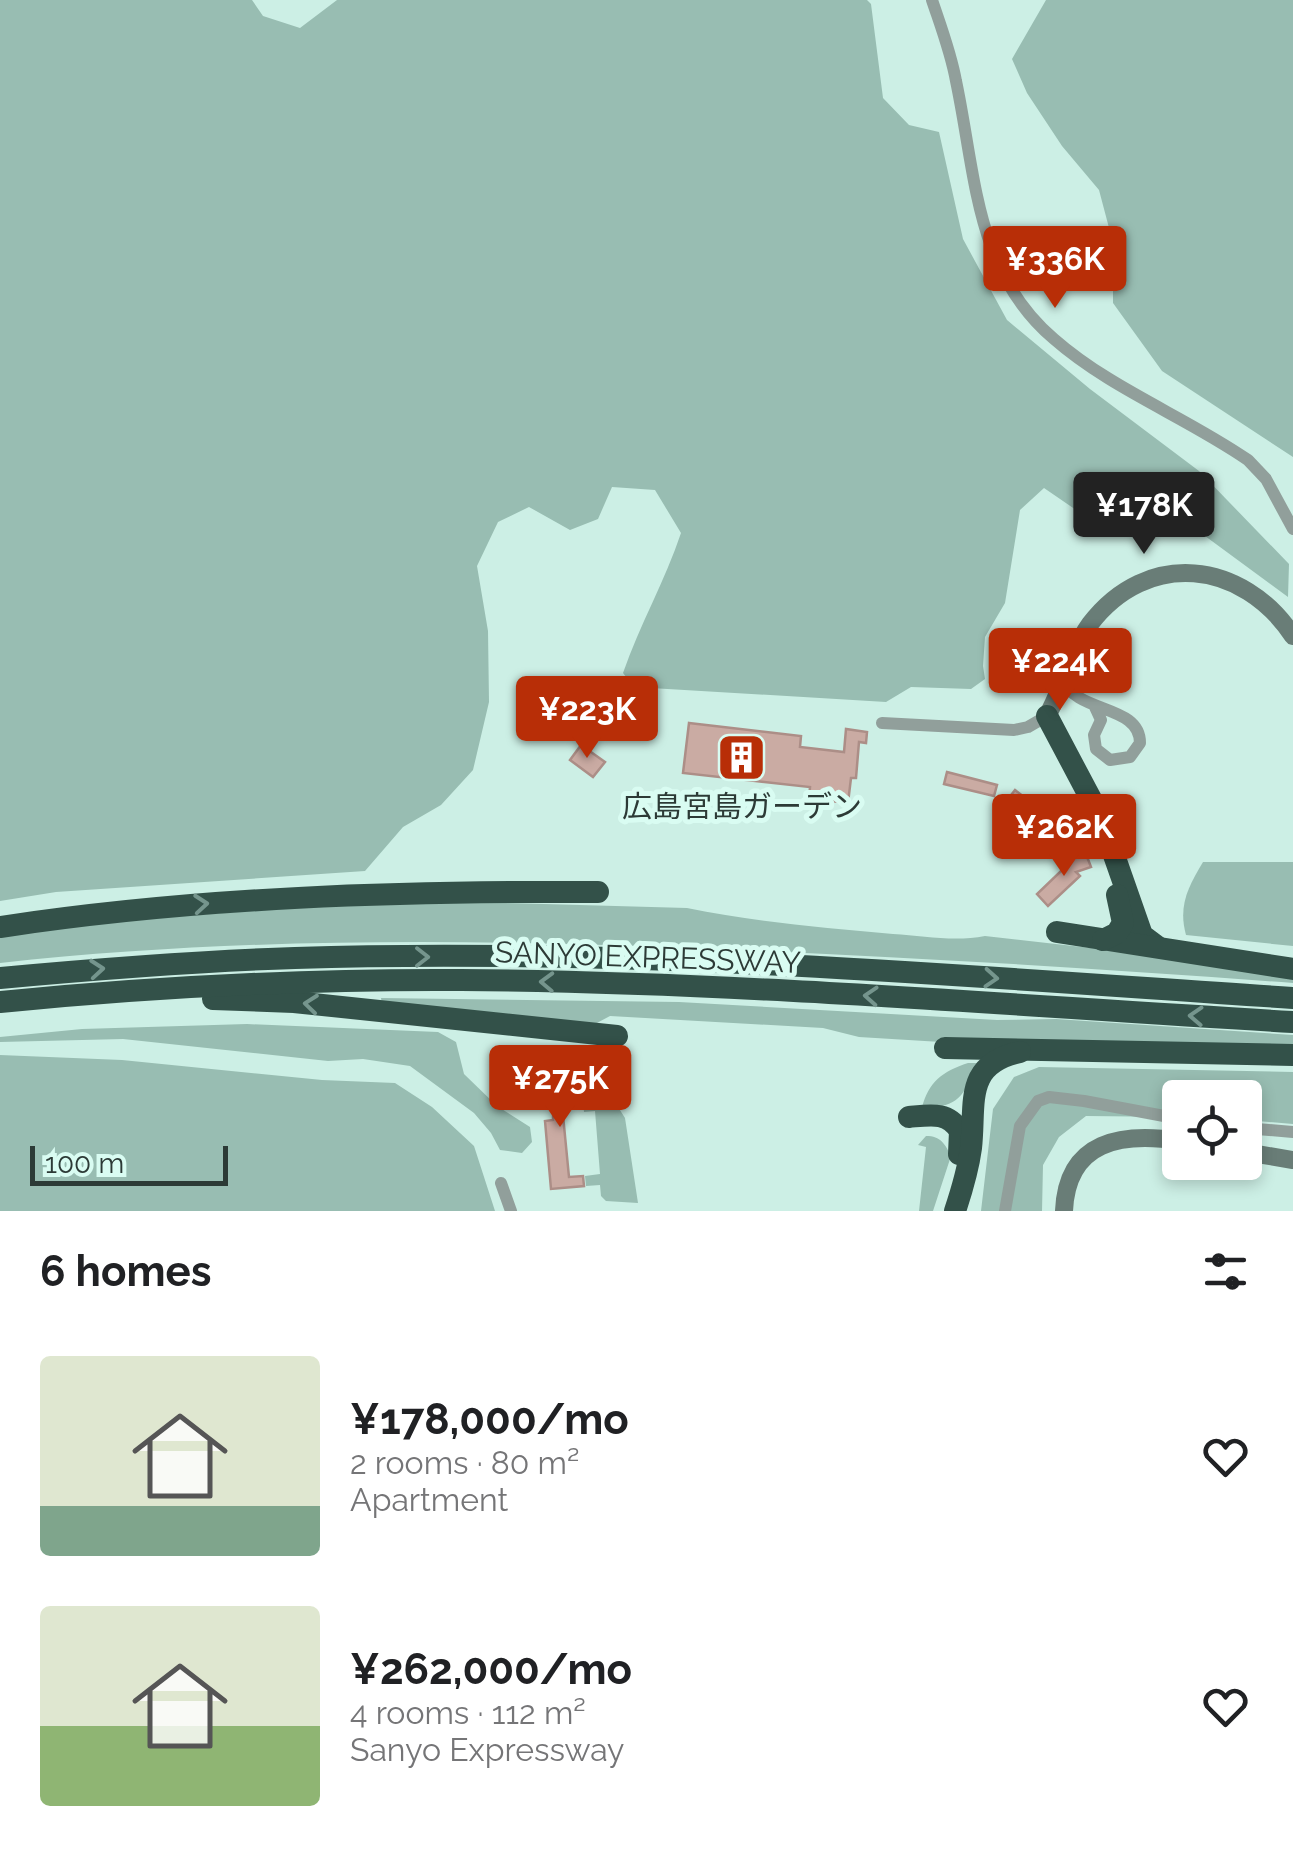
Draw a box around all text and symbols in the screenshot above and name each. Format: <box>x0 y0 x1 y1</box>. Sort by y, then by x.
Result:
pin: ¥336K <box>985 226 1125 311</box>
text: ¥336K <box>1005 240 1105 277</box>
pin: ¥178K <box>1074 472 1214 557</box>
text: ¥178K <box>1095 486 1193 523</box>
pin: ¥224K <box>990 628 1130 713</box>
text: ¥224K <box>1011 642 1109 679</box>
pin: ¥223K <box>517 676 657 761</box>
text: ¥223K <box>538 690 636 727</box>
building icon: 広島宮島ガーデン <box>716 731 768 783</box>
place label: 広島宮島ガーデン <box>622 789 862 824</box>
pin: ¥262K <box>994 794 1134 879</box>
text: ¥262K <box>1014 808 1114 845</box>
one-way arrow <box>194 894 210 916</box>
street label: SANYO EXPRESSWAY <box>494 934 802 980</box>
one-way arrow <box>414 946 430 968</box>
one-way arrow <box>90 959 106 980</box>
one-way arrow <box>984 967 1000 988</box>
one-way arrow <box>538 972 554 993</box>
one-way arrow <box>863 986 879 1007</box>
one-way arrow <box>303 994 319 1015</box>
one-way arrow <box>1187 1006 1203 1027</box>
pin: ¥275K <box>490 1045 630 1130</box>
text: ¥275K <box>511 1059 609 1096</box>
map controls <box>1162 1080 1262 1180</box>
button: locate <box>1162 1080 1262 1180</box>
scale bar <box>30 1141 228 1186</box>
text: 100 m <box>45 1147 124 1180</box>
icon: filters <box>1198 1244 1253 1299</box>
text: 6 homes <box>40 1247 211 1296</box>
text: ¥178,000/mo <box>350 1395 629 1444</box>
icon: home <box>120 1396 240 1516</box>
icon: heart <box>1198 1429 1253 1484</box>
text: 2 rooms · 80 m² <box>350 1444 579 1481</box>
text: Apartment <box>350 1481 508 1518</box>
text: ¥262,000/mo <box>350 1645 632 1694</box>
icon: home <box>120 1646 240 1766</box>
icon: heart <box>1198 1679 1253 1734</box>
text: 4 rooms · 112 m² <box>350 1694 586 1731</box>
text: Sanyo Expressway <box>350 1731 624 1768</box>

